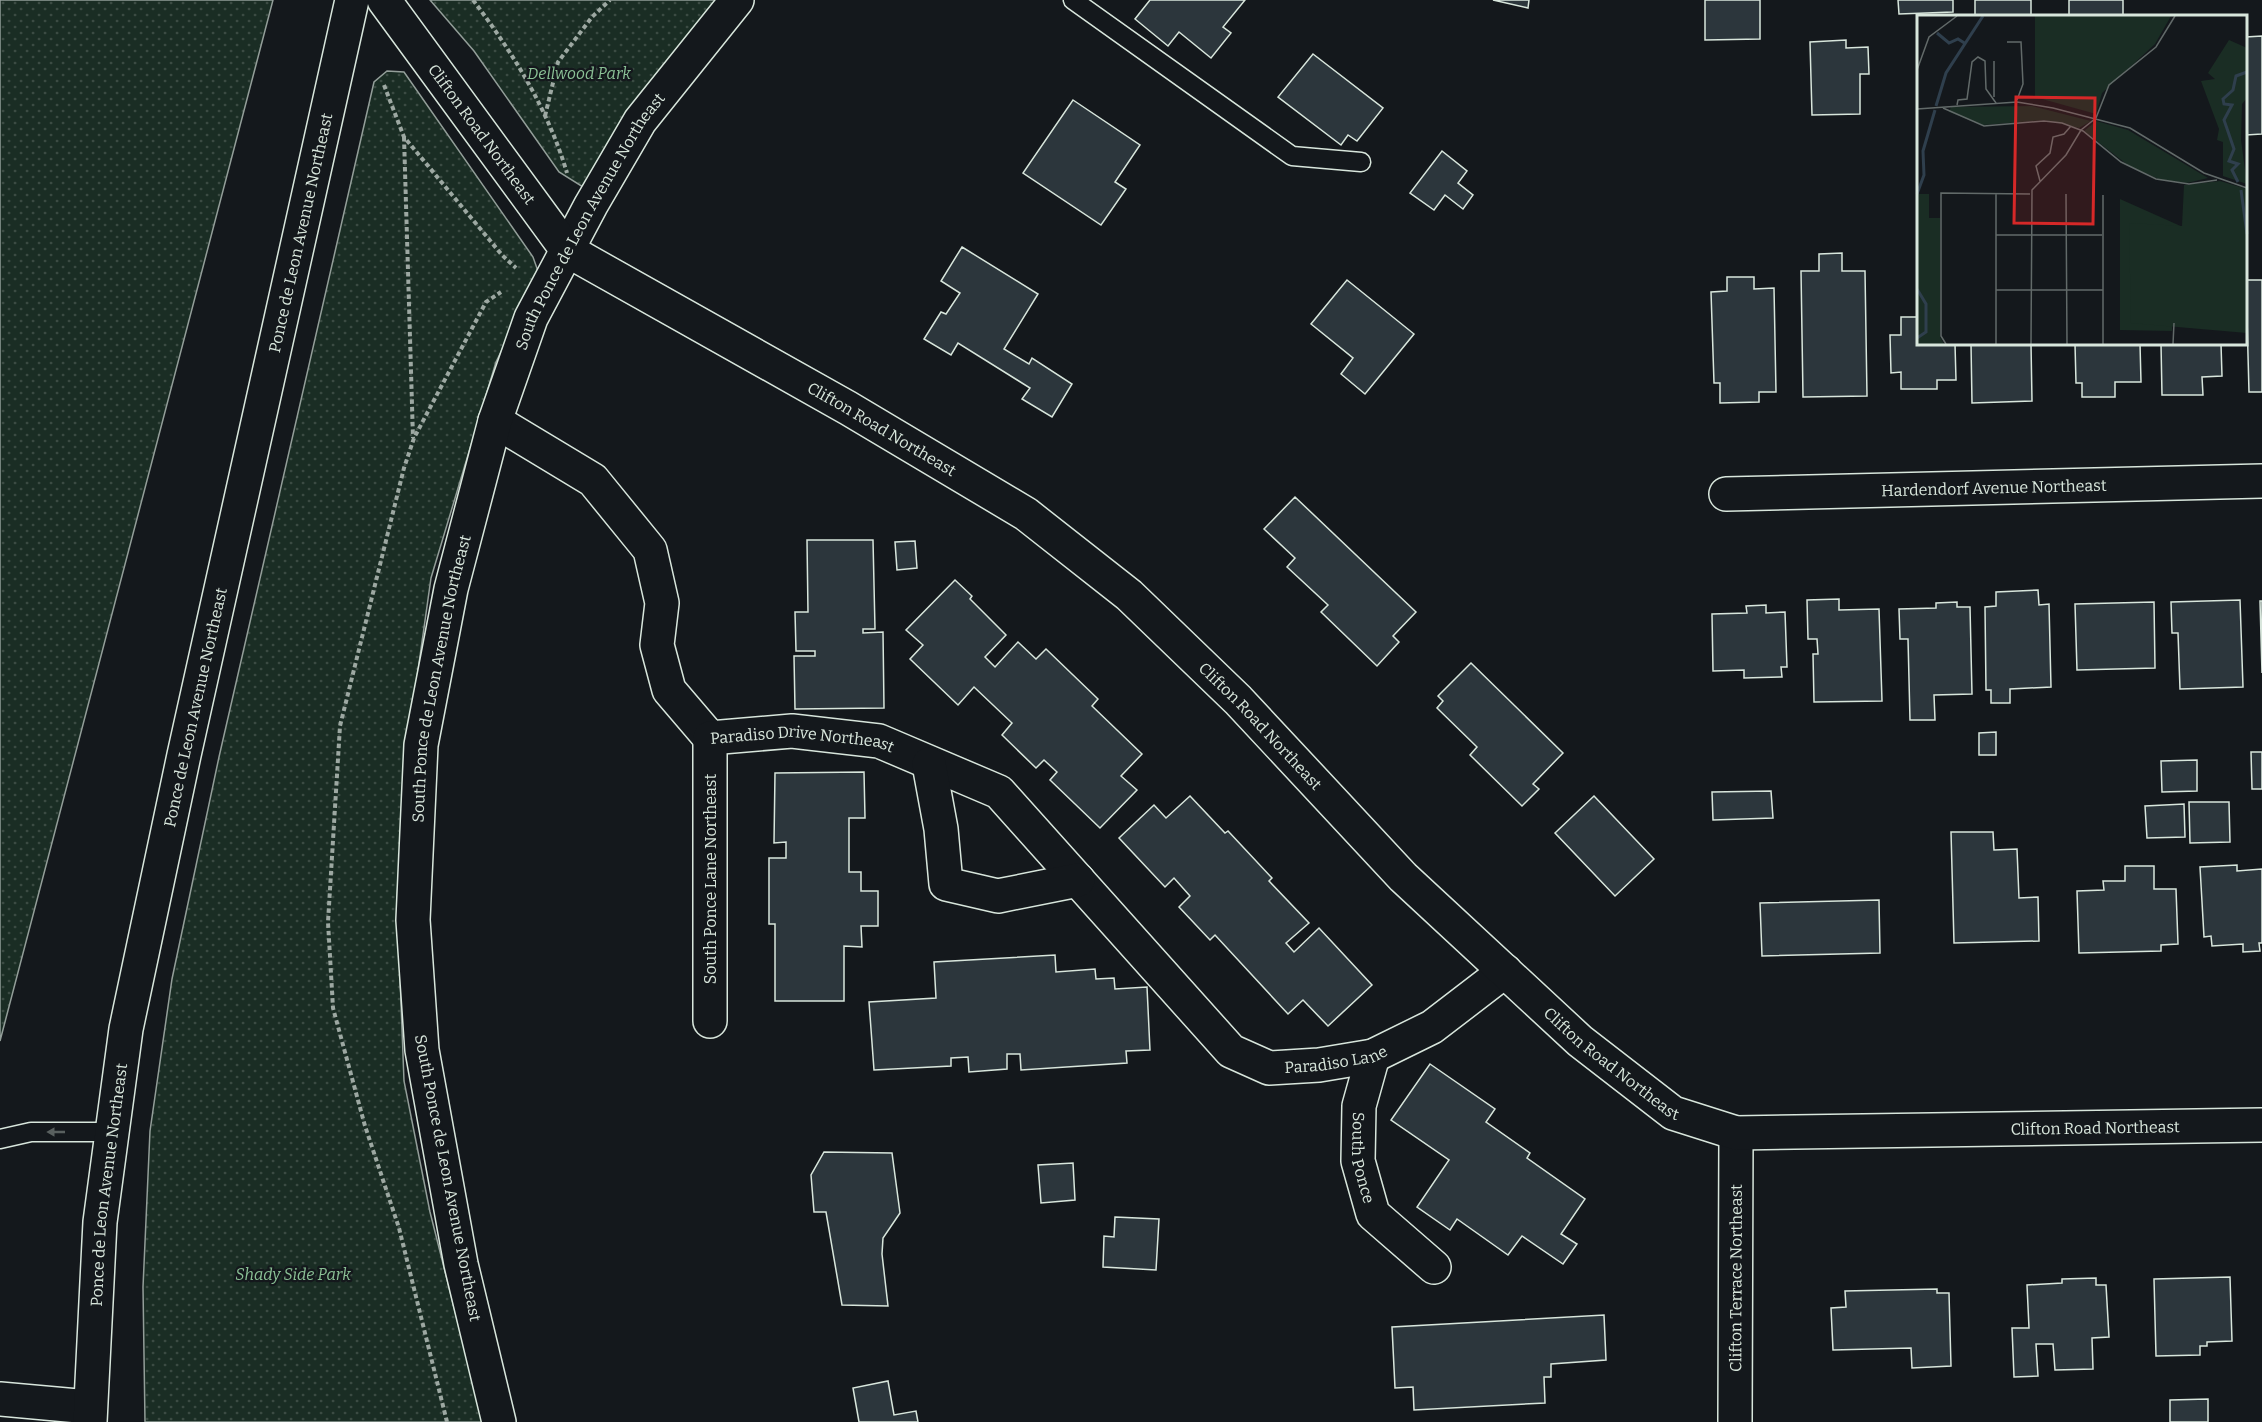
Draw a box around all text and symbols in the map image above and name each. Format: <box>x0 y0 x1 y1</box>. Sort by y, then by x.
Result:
inset map <box>1917 15 2247 345</box>
street label: Clifton Road Northeast <box>424 60 540 208</box>
park label: Dellwood Park <box>527 64 631 83</box>
street label: South Ponce de Leon Avenue Northeast <box>511 89 669 352</box>
street label: Ponce de Leon Avenue Northeast <box>264 111 336 354</box>
street label: Clifton Road Northeast <box>804 378 960 480</box>
street label: Hardendorf Avenue Northeast <box>1881 475 2107 500</box>
street label: South Ponce de Leon Avenue Northeast <box>408 533 474 823</box>
street label: Ponce de Leon Avenue Northeast <box>160 586 231 829</box>
street label: Clifton Road Northeast <box>1195 658 1326 794</box>
street label: Paradiso Drive Northeast <box>709 721 898 756</box>
street label: South Ponce Lane Northeast <box>701 774 720 984</box>
street label: Clifton Road Northeast <box>1540 1003 1682 1124</box>
street label: South Ponce de Leon Avenue Northeast <box>411 1033 485 1323</box>
street label: Paradiso Lane <box>1284 1041 1390 1077</box>
street label: Ponce de Leon Avenue Northeast <box>86 1062 131 1307</box>
street label: South Ponce <box>1348 1112 1379 1205</box>
street label: Clifton Road Northeast <box>2010 1117 2180 1138</box>
one-way arrow <box>46 1127 65 1137</box>
street label: Clifton Terrace Northeast <box>1726 1184 1745 1372</box>
park label: Shady Side Park <box>235 1265 351 1284</box>

